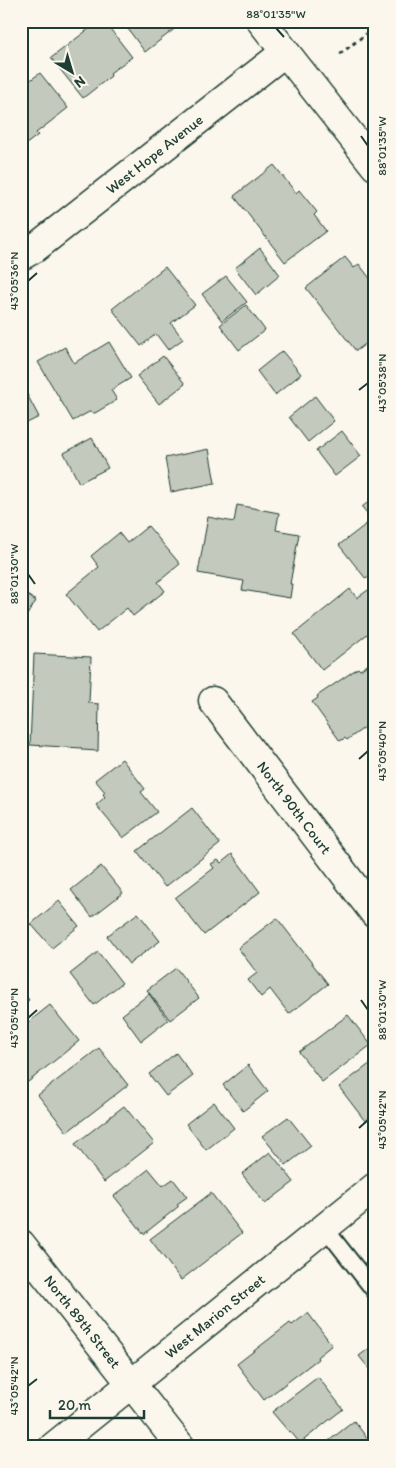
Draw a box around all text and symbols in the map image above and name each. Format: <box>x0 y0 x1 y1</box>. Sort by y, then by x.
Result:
text: 88°01'35"W <box>246 7 306 21</box>
north arrow <box>48 48 98 98</box>
text: N <box>71 72 89 91</box>
street label: West Hope Avenue <box>102 111 207 198</box>
text: 88°01'35"W <box>375 116 389 176</box>
text: 43°05'36"N <box>7 252 21 310</box>
text: 43°05'38"N <box>375 354 389 412</box>
text: 88°01'30"W <box>7 544 21 604</box>
text: 43°05'40"N <box>375 721 389 781</box>
street label: North 90th Court <box>253 758 335 858</box>
text: 88°01'30"W <box>375 980 389 1040</box>
text: 43°05'40"N <box>7 988 21 1048</box>
text: 43°05'42"N <box>375 1090 389 1150</box>
street label: West Marion Street <box>161 1270 269 1362</box>
street label: North 89th Street <box>40 1272 125 1372</box>
text: 43°05'42"N <box>7 1356 21 1416</box>
scale bar <box>50 1388 144 1420</box>
text: 20 m <box>58 1396 92 1414</box>

